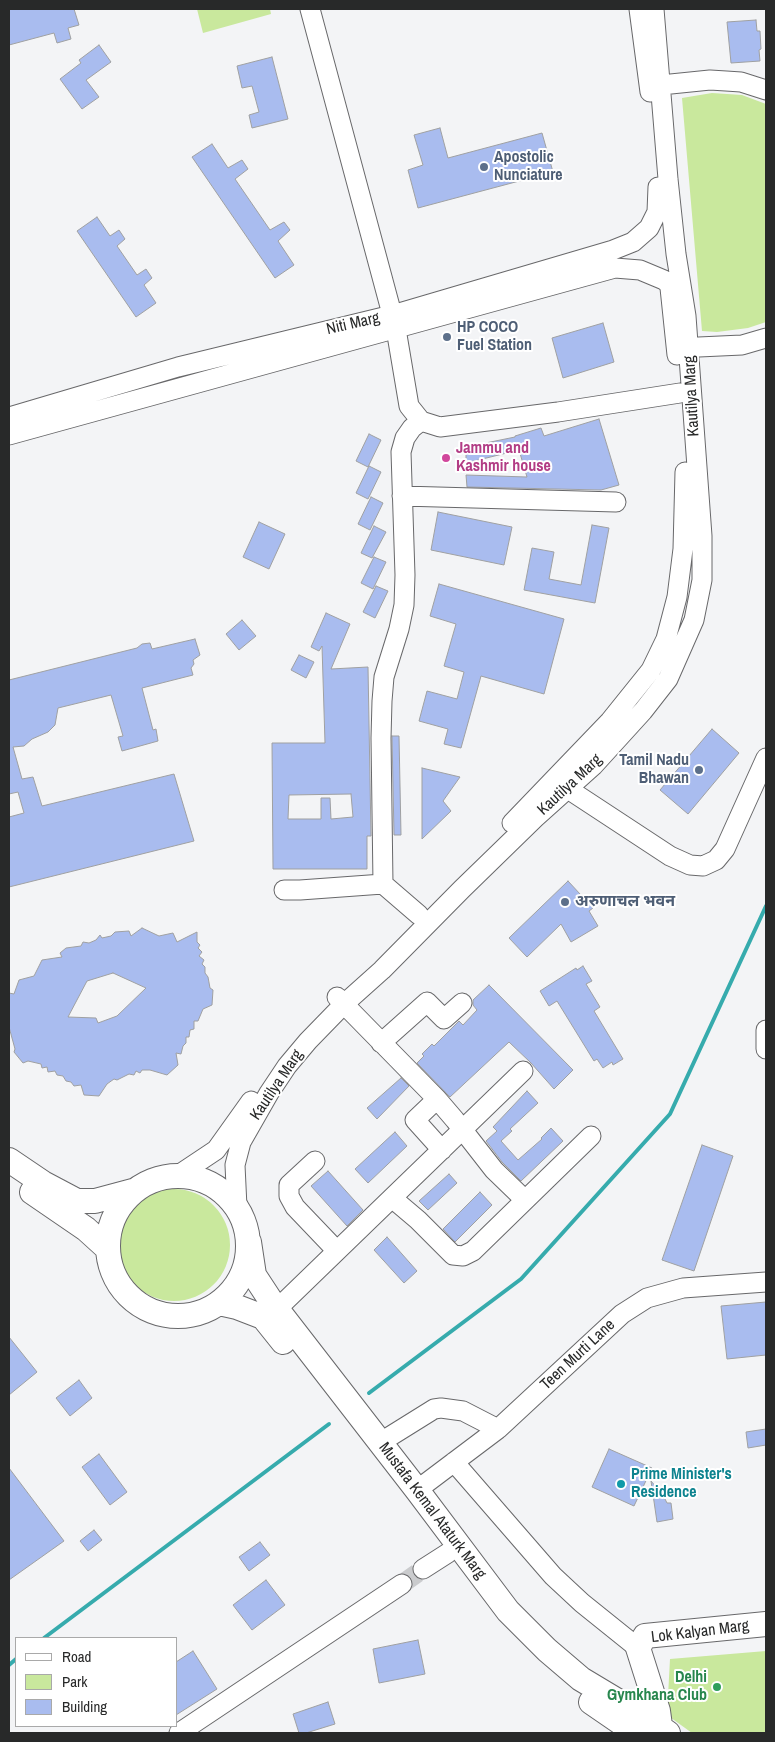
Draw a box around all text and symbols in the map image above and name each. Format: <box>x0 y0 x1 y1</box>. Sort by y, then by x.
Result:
place label: Apostolic Nunciature <box>494 148 563 186</box>
marker: Apostolic Nunciature <box>478 161 490 173</box>
street label: Niti Marg <box>325 309 381 339</box>
place label: HP COCO Fuel Station <box>457 318 532 356</box>
marker: HP COCO Fuel Station <box>441 331 453 343</box>
street label: Kautilya Marg <box>680 355 704 437</box>
place label: Jammu and Kashmir house <box>456 439 551 477</box>
marker: Jammu and Kashmir house <box>440 452 452 464</box>
street label: Kautilya Marg <box>534 750 606 820</box>
place label: Tamil Nadu Bhawan <box>619 751 689 789</box>
marker: Tamil Nadu Bhawan <box>693 764 705 776</box>
place label: अरुणाचल भवन <box>575 892 675 912</box>
marker: अरुणाचल भवन <box>559 896 571 908</box>
street label: Kautilya Marg <box>246 1046 308 1124</box>
street label: Teen Murti Lane <box>537 1316 619 1394</box>
street label: Mustafa Kemal Ataturk Marg <box>374 1439 490 1583</box>
place label: Prime Minister's Residence <box>631 1465 732 1503</box>
marker: Prime Minister's Residence <box>615 1478 627 1490</box>
street label: Lok Kalyan Marg <box>650 1616 750 1648</box>
legend <box>15 1637 178 1727</box>
text: Road <box>62 1646 91 1667</box>
place label: Delhi Gymkhana Club <box>607 1668 707 1706</box>
text: Park <box>62 1671 87 1692</box>
marker: Delhi Gymkhana Club <box>711 1681 723 1693</box>
text: Building <box>62 1696 107 1717</box>

